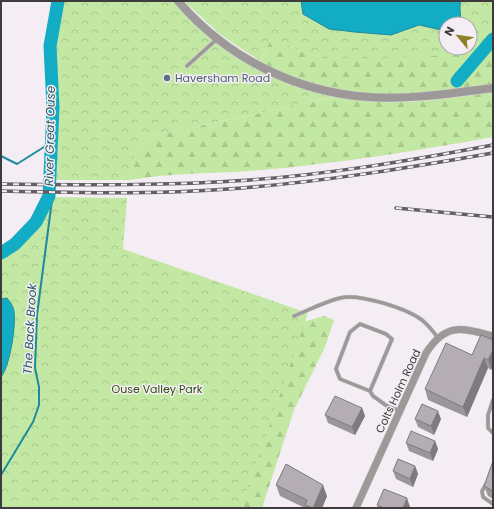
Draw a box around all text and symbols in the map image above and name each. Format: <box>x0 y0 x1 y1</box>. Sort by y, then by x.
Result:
north arrow <box>438 16 478 56</box>
text: N <box>440 24 458 39</box>
place label: Haversham Road <box>175 70 270 86</box>
marker: Haversham Road <box>162 73 172 83</box>
water label: River Great Ouse <box>40 85 59 186</box>
water label: The Back Brook <box>19 282 40 375</box>
street label: Colts Holm Road <box>371 346 425 436</box>
park label: Ouse Valley Park <box>112 381 203 397</box>

